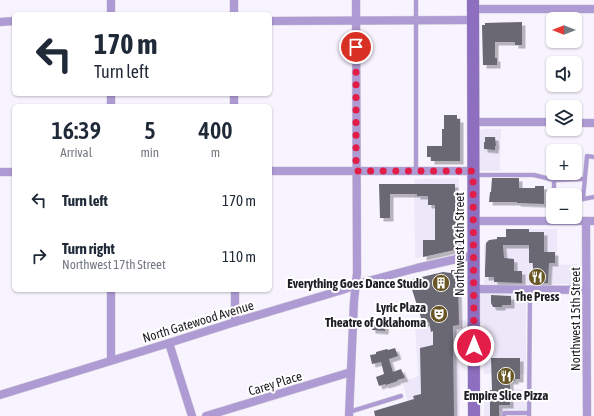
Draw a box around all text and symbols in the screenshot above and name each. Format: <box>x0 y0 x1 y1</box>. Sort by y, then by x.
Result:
north arrow <box>546 12 582 48</box>
map controls <box>546 12 582 224</box>
icon: left <box>28 28 80 80</box>
text: 170 m <box>94 28 157 60</box>
pin <box>339 30 373 64</box>
icon: arrive <box>345 36 367 58</box>
button: sound <box>546 56 582 92</box>
text: Turn left <box>94 61 149 82</box>
button: layers <box>546 100 582 136</box>
text: 16:39 <box>52 117 101 144</box>
text: 5 <box>144 117 155 144</box>
text: 400 <box>199 117 232 144</box>
button: + <box>546 144 582 180</box>
text: Arrival <box>60 145 92 160</box>
text: min <box>140 145 159 160</box>
text: m <box>211 145 220 160</box>
button: − <box>546 188 582 224</box>
icon: left <box>28 189 50 211</box>
text: Turn left <box>62 192 108 209</box>
text: 170 m <box>222 192 256 209</box>
street label: Northwest 16th Street <box>452 192 467 296</box>
text: Turn right <box>62 240 115 257</box>
icon: right <box>28 245 50 267</box>
text: 110 m <box>222 248 256 265</box>
text: Northwest 17th Street <box>62 257 166 272</box>
restaurant icon: The Press <box>527 267 547 287</box>
street label: Northwest 15th Street <box>568 267 583 371</box>
building icon: Everything Goes Dance Studio <box>431 273 451 293</box>
place label: Everything Goes Dance Studio <box>287 276 428 291</box>
place label: The Press <box>515 289 560 304</box>
street label: North Gatewood Avenue <box>141 297 256 346</box>
place label: Lyric Plaza Theatre of Oklahoma <box>325 300 426 330</box>
theatre icon: Lyric Plaza Theatre of Oklahoma <box>429 304 449 324</box>
position arrow <box>453 325 495 367</box>
restaurant icon: Empire Slice Pizza <box>496 366 516 386</box>
street label: Carey Place <box>247 368 304 399</box>
place label: Empire Slice Pizza <box>464 388 548 403</box>

